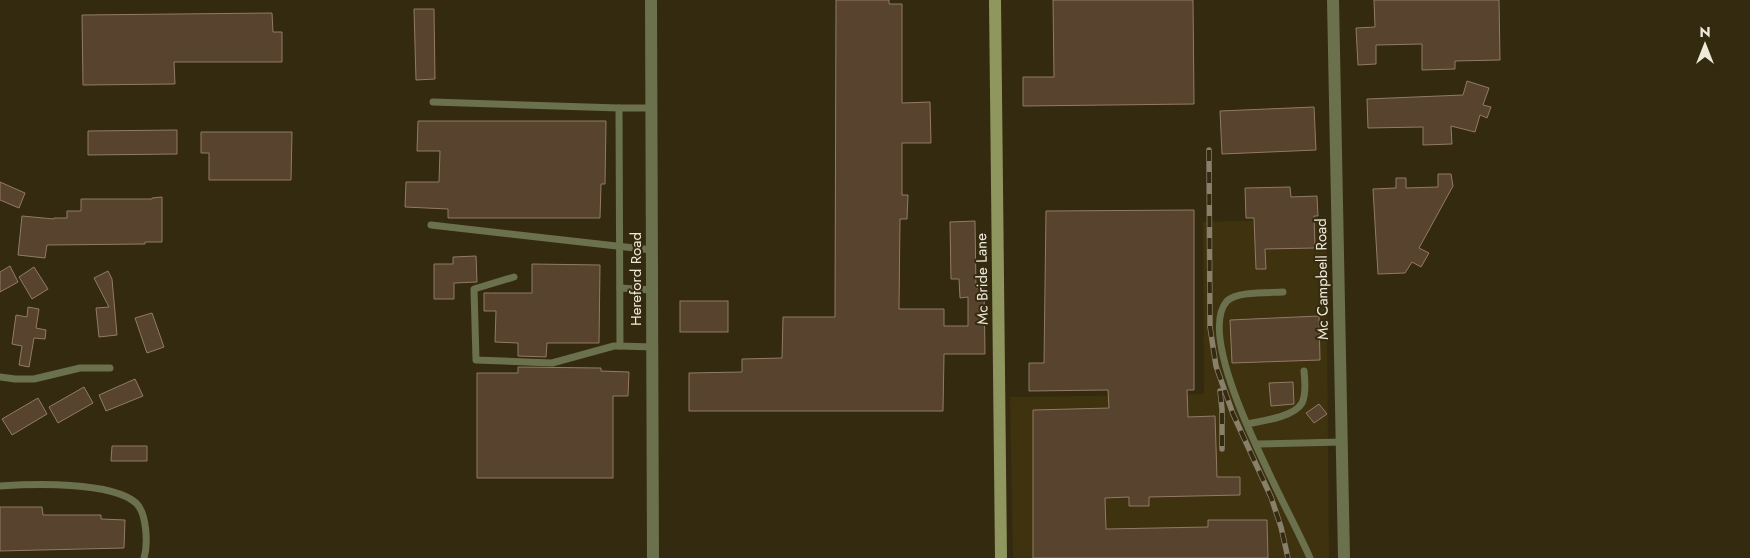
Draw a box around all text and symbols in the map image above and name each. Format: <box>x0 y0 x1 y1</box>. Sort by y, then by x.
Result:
north arrow <box>1680 20 1730 70</box>
text: N <box>1699 22 1711 42</box>
street label: Mc Campbell Road <box>1310 218 1334 340</box>
street label: Hereford Road <box>625 232 647 326</box>
street label: Mc Bride Lane <box>970 233 994 325</box>

